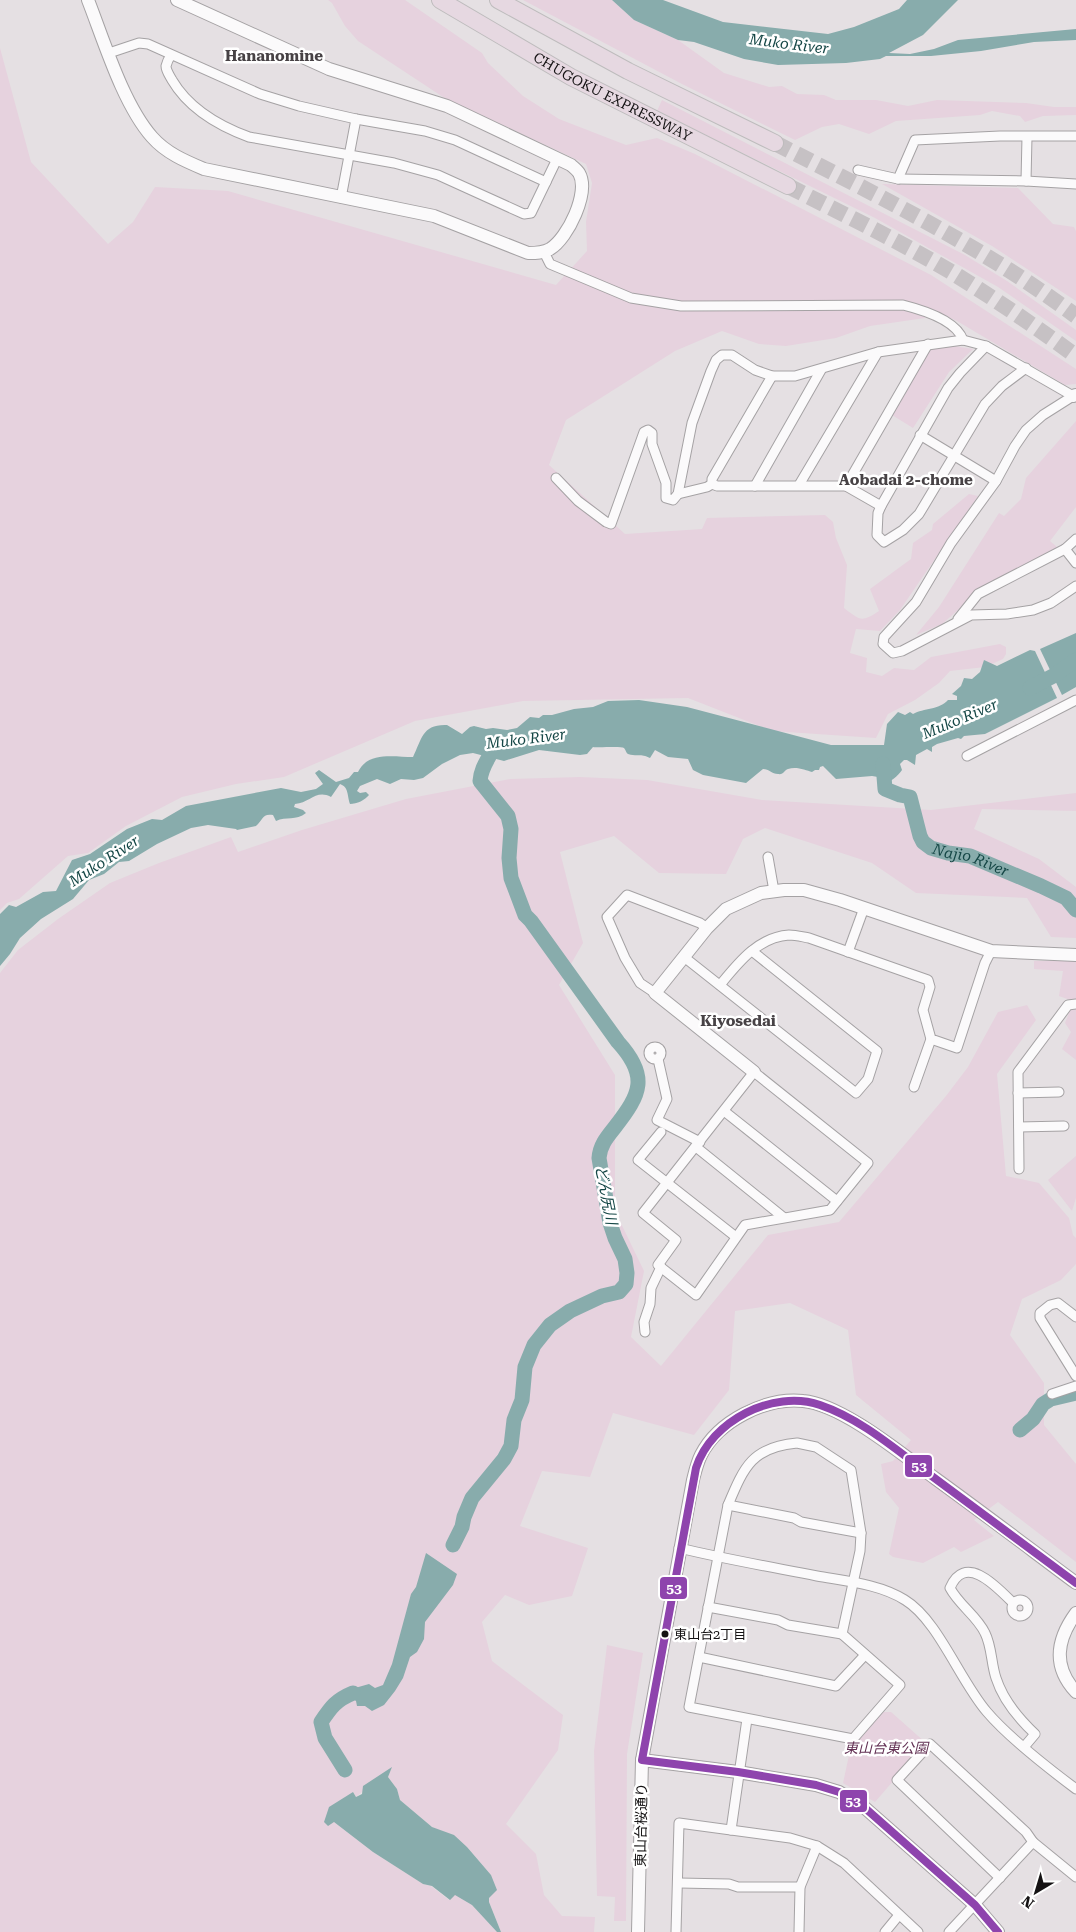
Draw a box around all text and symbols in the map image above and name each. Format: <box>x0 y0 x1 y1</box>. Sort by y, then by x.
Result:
water label: Muko River <box>747 30 831 58</box>
district label: Hananomine <box>225 47 323 65</box>
street label: CHUGOKU EXPRESSWAY <box>531 49 695 145</box>
district label: Aobadai 2-chome <box>839 471 973 489</box>
water label: Muko River <box>919 695 1001 743</box>
water label: Muko River <box>484 725 568 753</box>
water label: Muko River <box>65 831 143 891</box>
water label: Najio River <box>929 840 1012 881</box>
district label: Kiyosedai <box>700 1012 776 1030</box>
water label: どん尻川 <box>591 1164 621 1228</box>
line badge: 53 <box>904 1454 933 1478</box>
text: 53 <box>911 1458 927 1474</box>
line badge: 53 <box>659 1576 688 1600</box>
text: 53 <box>666 1580 682 1596</box>
place label: 東山台2丁目 <box>674 1627 746 1642</box>
marker: 東山台2丁目 <box>660 1629 670 1639</box>
park label: 東山台東公園 <box>844 1740 930 1756</box>
street label: 東山台桜通り <box>632 1783 650 1867</box>
line badge: 53 <box>839 1789 868 1813</box>
text: 53 <box>845 1793 861 1809</box>
north arrow <box>1011 1867 1061 1917</box>
text: N <box>1019 1892 1037 1912</box>

